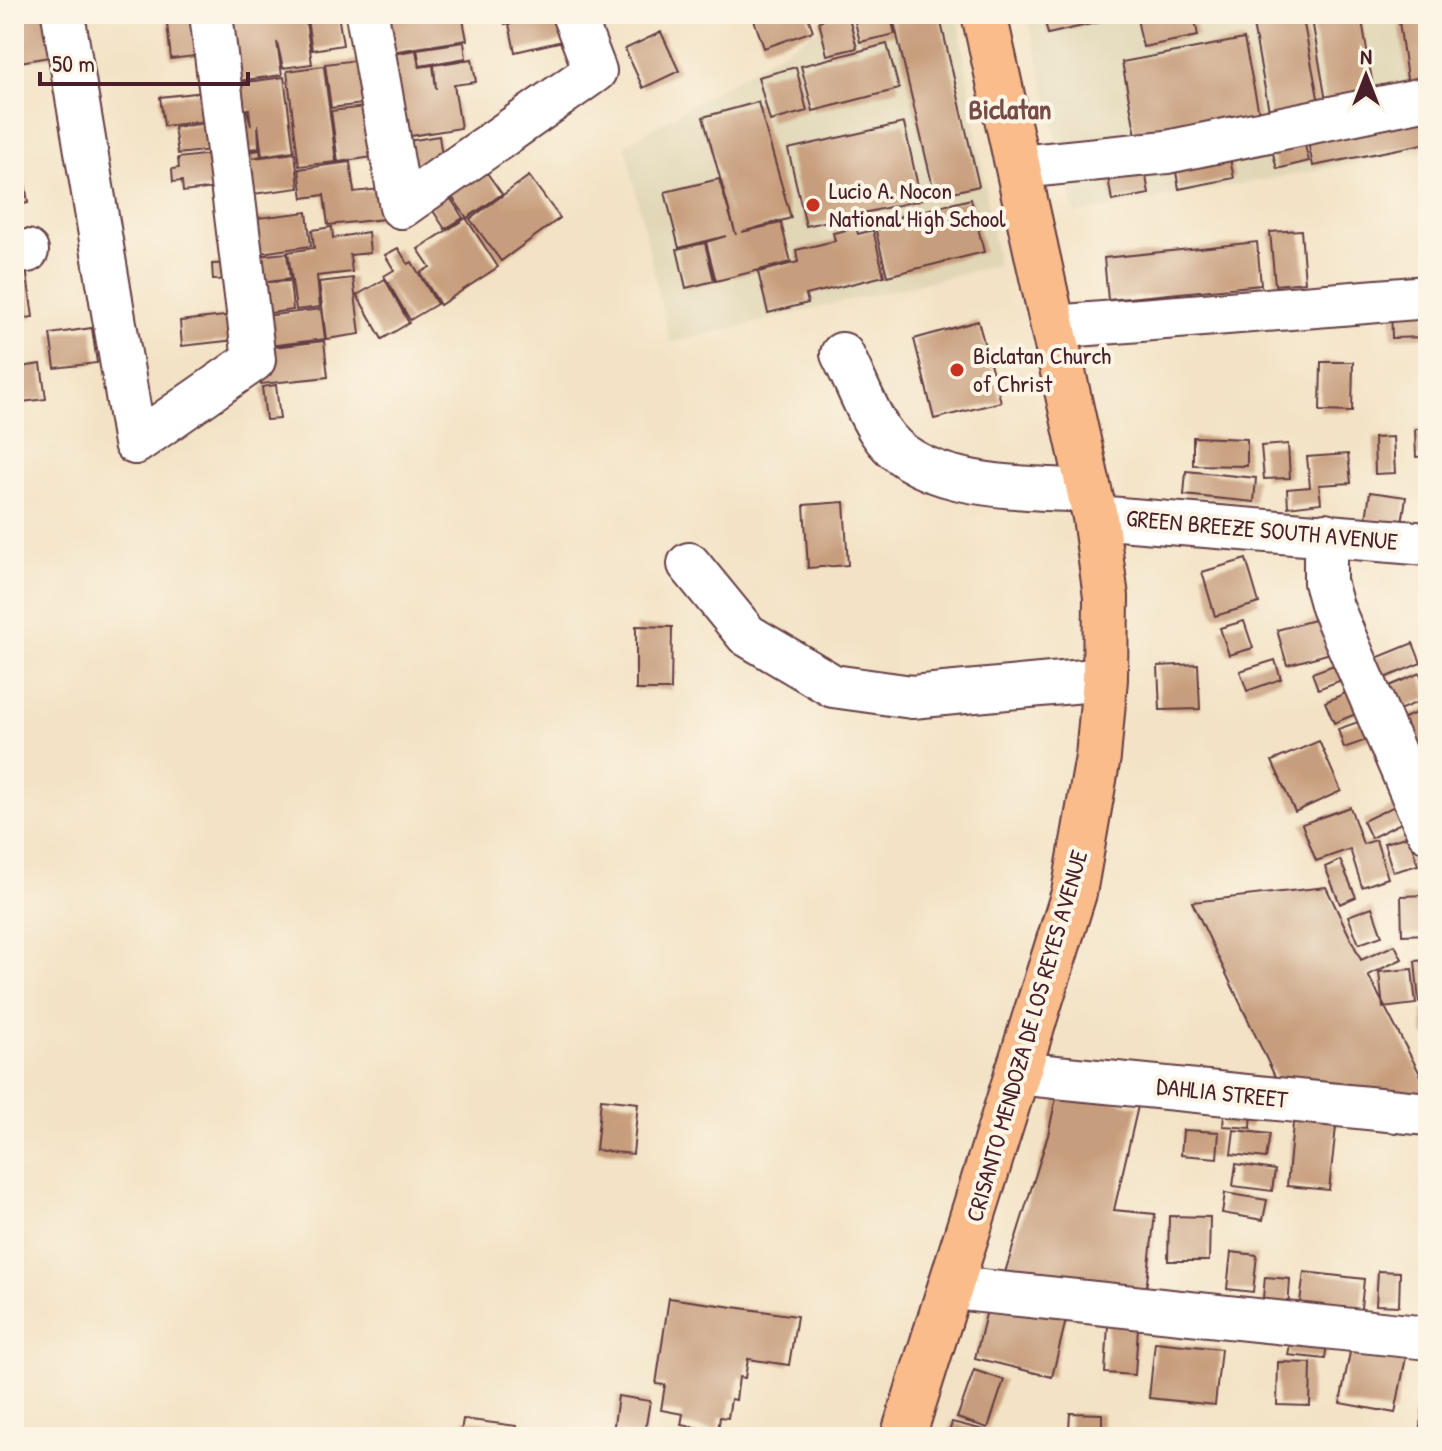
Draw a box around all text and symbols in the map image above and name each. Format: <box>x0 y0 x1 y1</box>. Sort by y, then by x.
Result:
scale bar <box>40 36 248 86</box>
north arrow <box>1326 36 1406 116</box>
text: N <box>1360 41 1372 71</box>
text: 50 m <box>52 47 95 79</box>
district label: Biclatan <box>968 90 1052 128</box>
place label: Lucio A. Nocon National High School <box>829 174 1006 234</box>
marker: Lucio A. Nocon National High School <box>804 196 822 214</box>
place label: Biclatan Church of Christ <box>973 339 1111 399</box>
marker: Biclatan Church of Christ <box>948 361 966 379</box>
street label: GREEN BREEZE SOUTH AVENUE <box>1125 501 1400 557</box>
street label: CRISANTO MENDOZA DE LOS REYES AVENUE <box>958 846 1095 1225</box>
street label: DAHLIA STREET <box>1155 1069 1290 1115</box>

